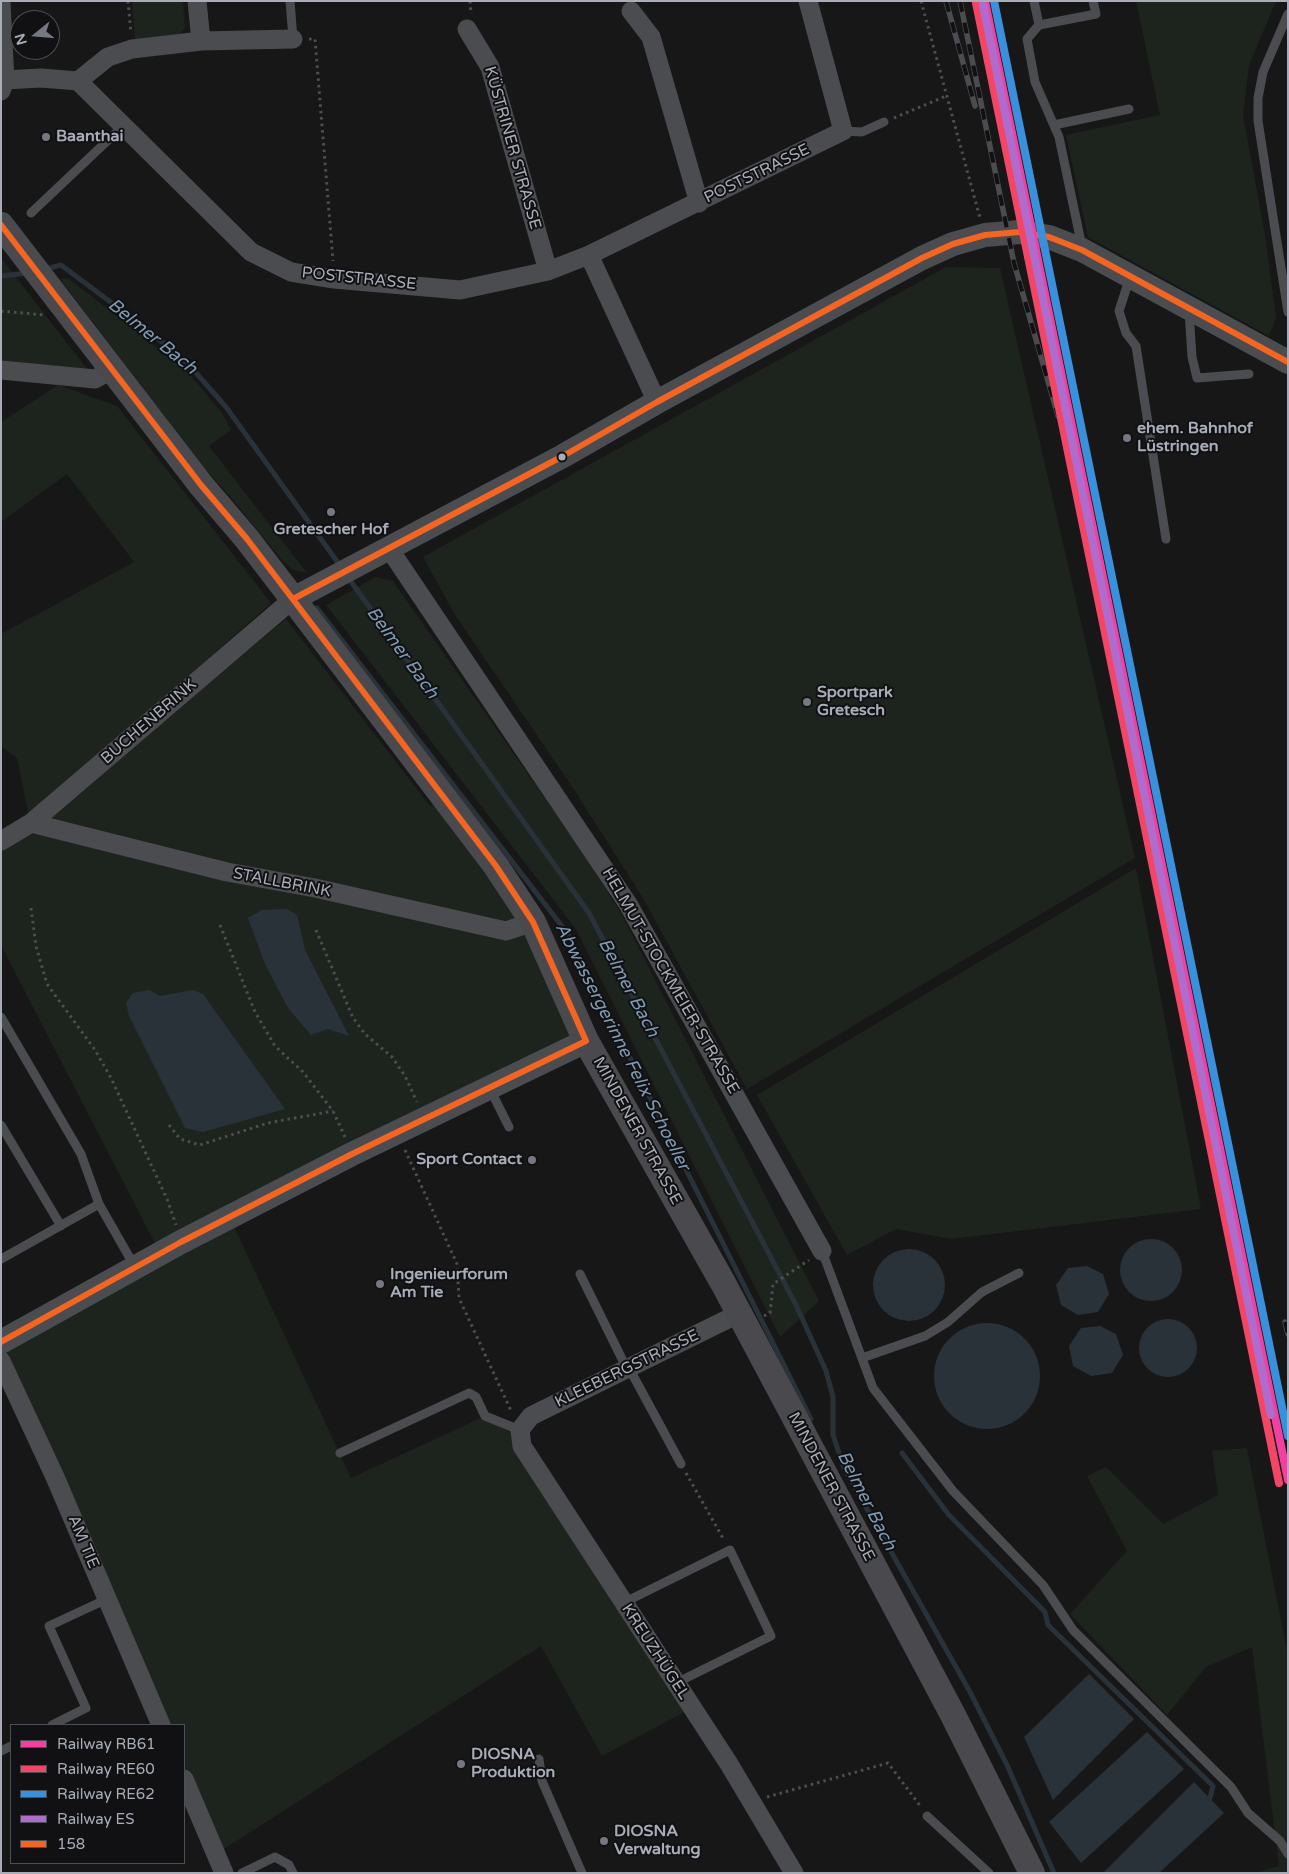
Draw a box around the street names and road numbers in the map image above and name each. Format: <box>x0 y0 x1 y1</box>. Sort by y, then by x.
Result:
street label: KÜSTRINER STRASSE <box>480 64 544 232</box>
street label: POSTSTRASSE <box>701 140 813 208</box>
street label: POSTSTRASSE <box>301 263 417 295</box>
street label: BUCHENBRINK <box>97 675 201 769</box>
street label: STALLBRINK <box>232 864 332 902</box>
street label: HELMUT-STOCKMEIER-STRASSE <box>597 865 743 1097</box>
street label: MINDENER STRASSE <box>588 1054 686 1208</box>
street label: KLEEBERGSTRASSE <box>552 1326 702 1412</box>
street label: MINDENER STRASSE <box>784 1409 878 1565</box>
street label: AM TIE <box>63 1512 103 1572</box>
street label: KREUZHÜGEL <box>617 1600 693 1704</box>

